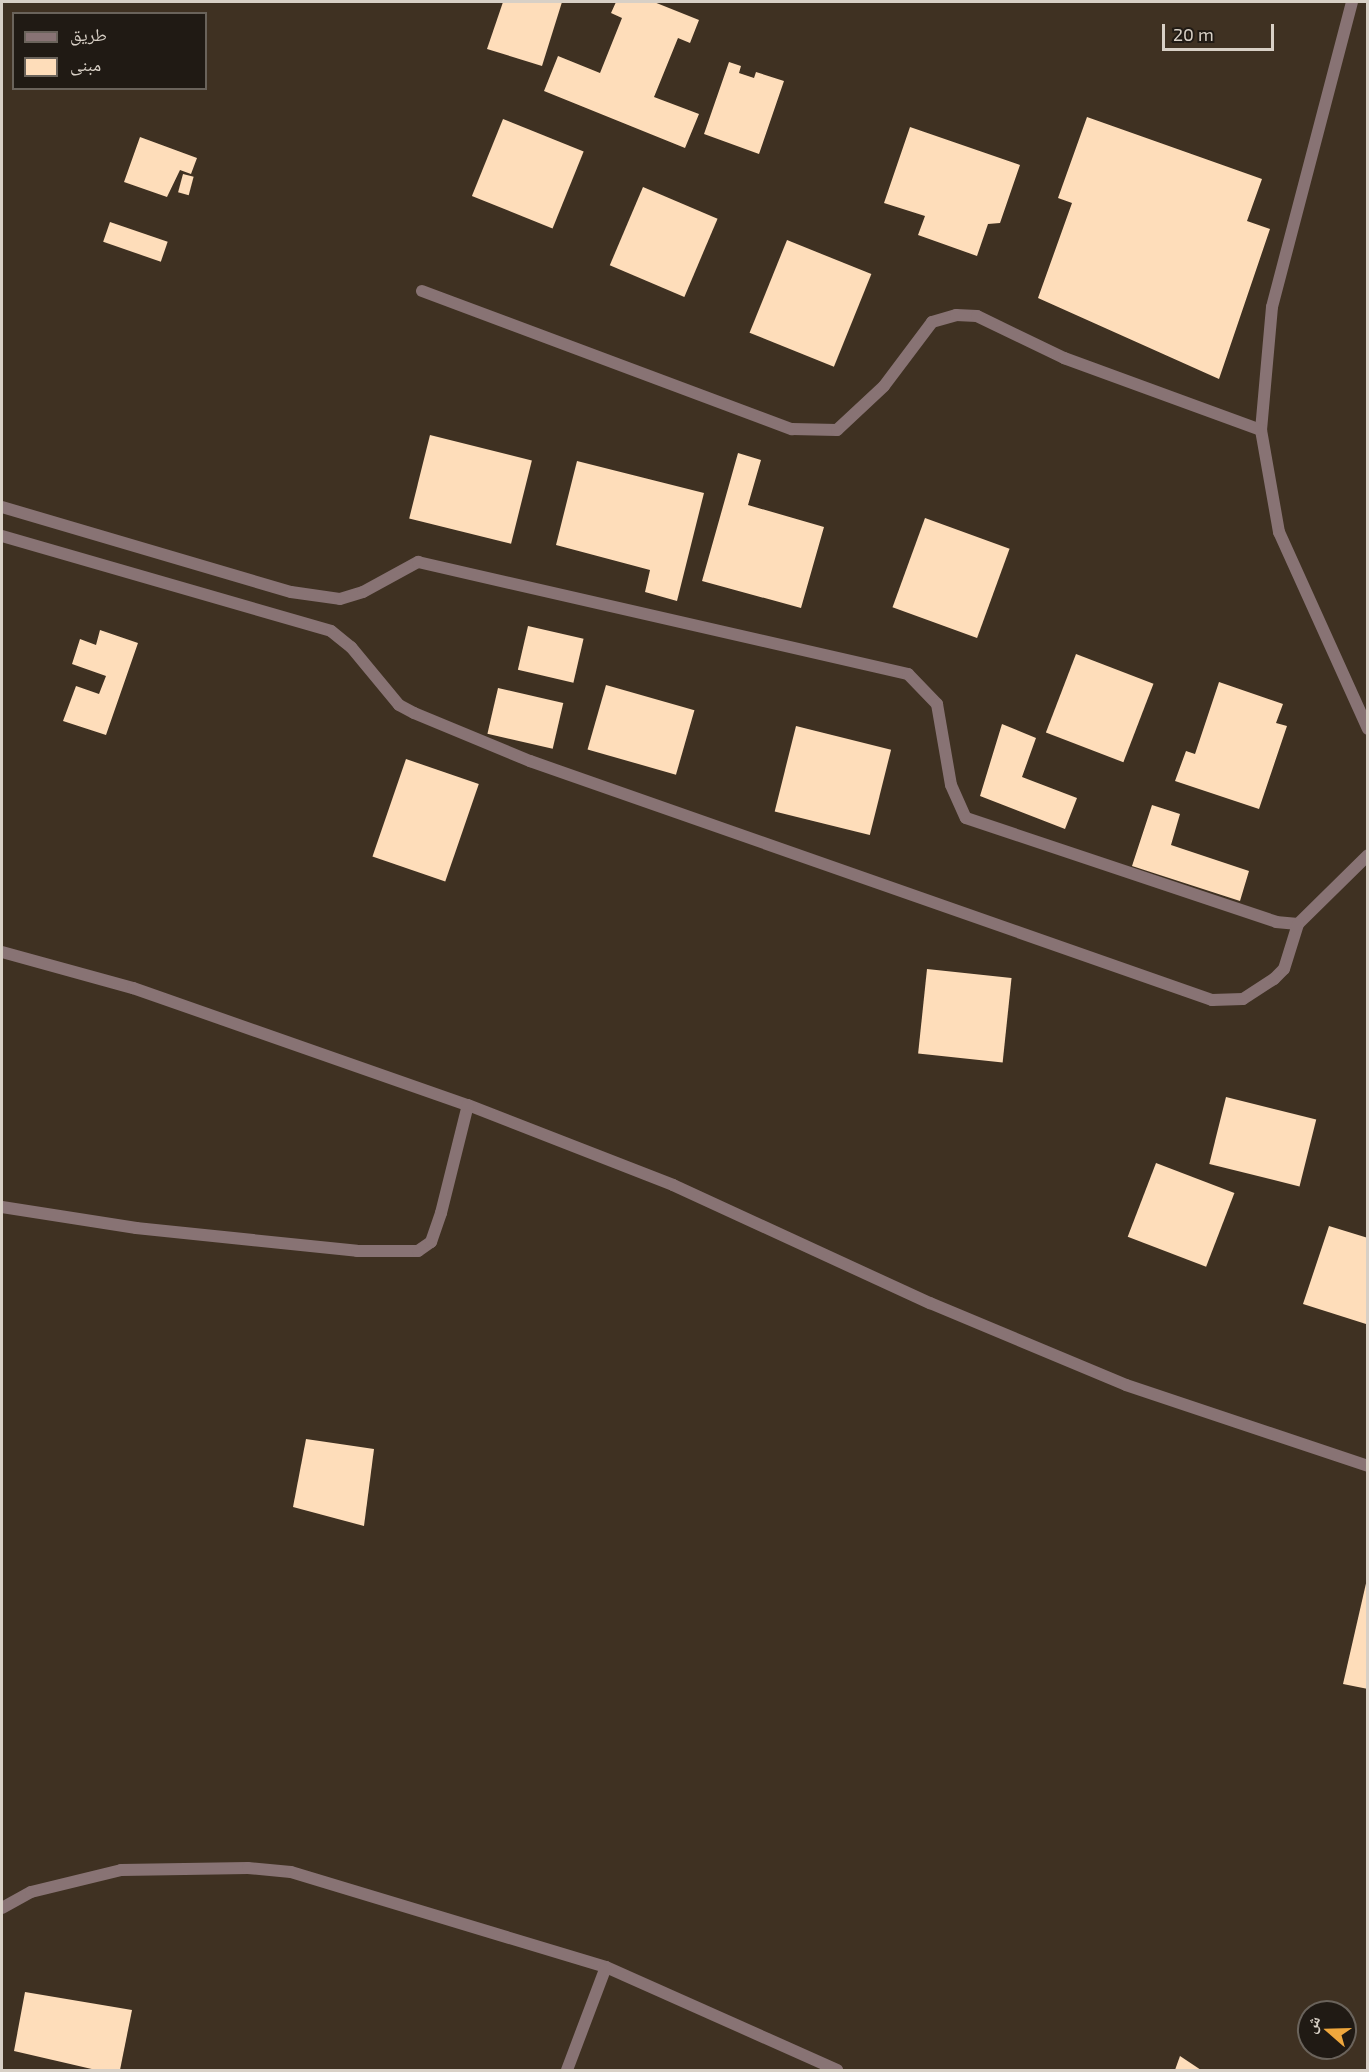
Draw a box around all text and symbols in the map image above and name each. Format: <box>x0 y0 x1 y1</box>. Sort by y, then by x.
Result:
legend <box>12 12 207 90</box>
scale bar <box>1165 12 1278 50</box>
text: طريق <box>70 23 107 45</box>
text: 20 m <box>1173 23 1214 45</box>
text: مبنى <box>70 53 101 75</box>
north arrow <box>1297 2000 1357 2060</box>
text: ش <box>1300 2013 1323 2036</box>

